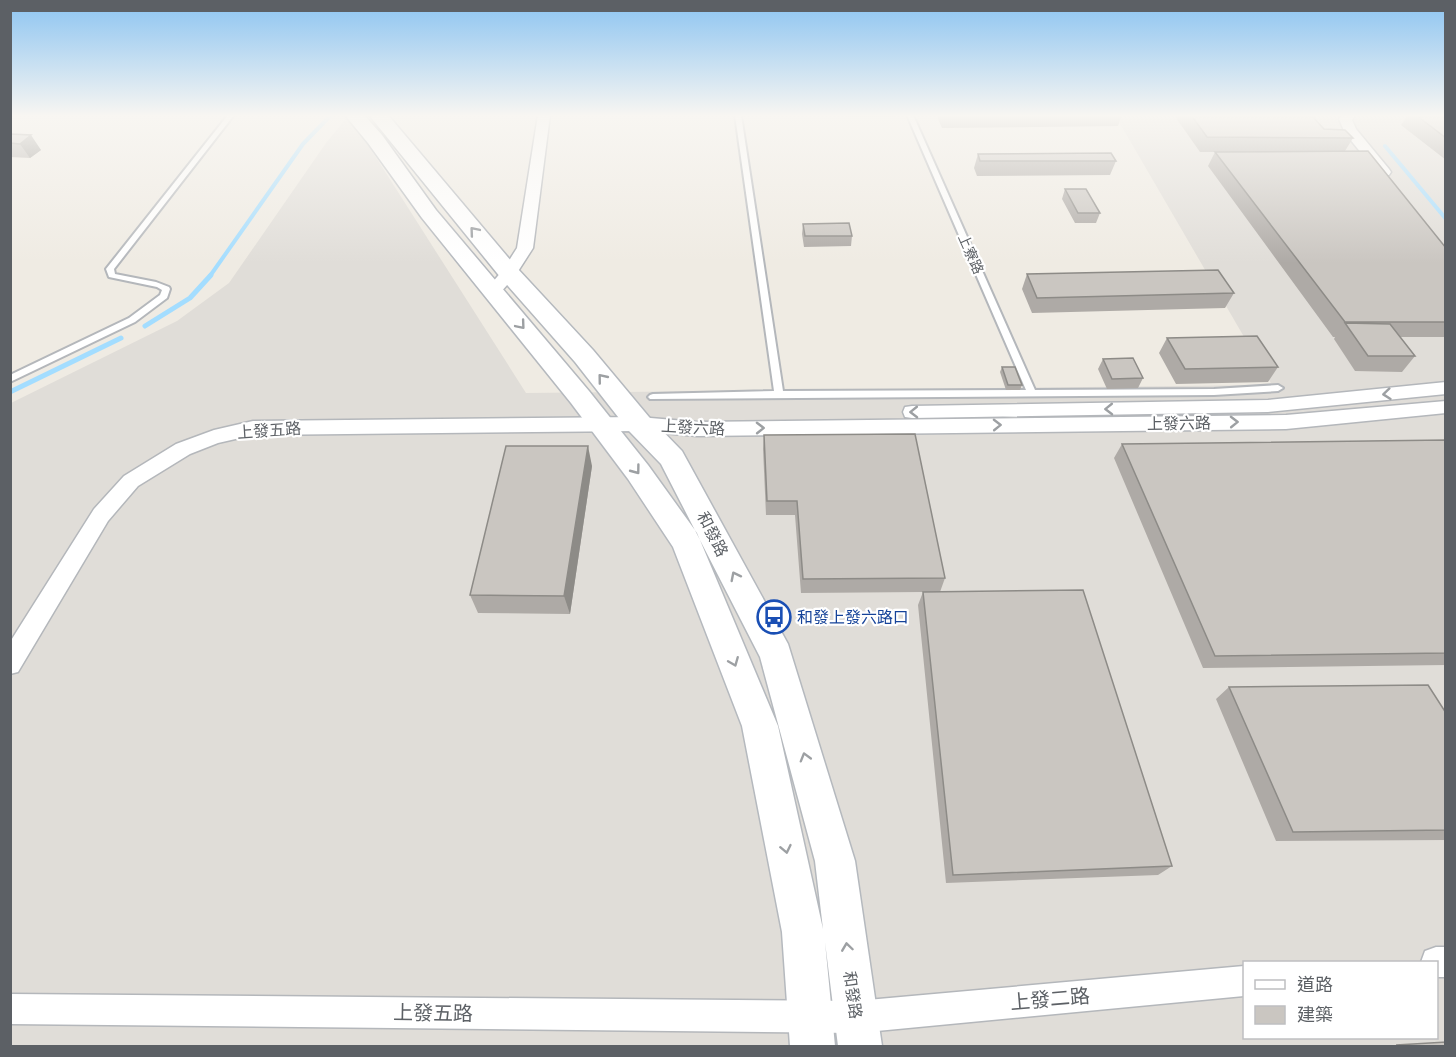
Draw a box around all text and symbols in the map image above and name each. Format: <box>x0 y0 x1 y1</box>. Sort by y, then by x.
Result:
one-way arrow <box>470 227 481 238</box>
street label: 上寮路 <box>954 232 987 277</box>
one-way arrow <box>514 318 525 329</box>
one-way arrow <box>599 374 610 385</box>
one-way arrow <box>1383 387 1392 400</box>
one-way arrow <box>1104 403 1113 415</box>
one-way arrow <box>909 406 918 418</box>
street label: 上發六路 <box>1147 413 1211 435</box>
street label: 上發六路 <box>660 416 725 440</box>
one-way arrow <box>1230 416 1239 428</box>
street label: 上發五路 <box>236 419 302 443</box>
one-way arrow <box>993 419 1002 431</box>
one-way arrow <box>756 422 765 435</box>
one-way arrow <box>629 464 640 475</box>
street label: 和發路 <box>692 509 732 560</box>
one-way arrow <box>731 572 742 582</box>
bus stop icon: 和發上發六路口 <box>756 599 792 635</box>
place label: 和發上發六路口 <box>797 608 909 628</box>
one-way arrow <box>727 655 739 666</box>
one-way arrow <box>800 752 812 763</box>
one-way arrow <box>779 844 792 854</box>
one-way arrow <box>841 942 853 951</box>
legend <box>1243 961 1438 1039</box>
street label: 和發路 <box>839 970 865 1020</box>
text: 道路 <box>1297 974 1333 996</box>
street label: 上發二路 <box>1009 985 1091 1015</box>
street label: 上發五路 <box>393 1001 473 1027</box>
text: 建築 <box>1297 1004 1333 1026</box>

